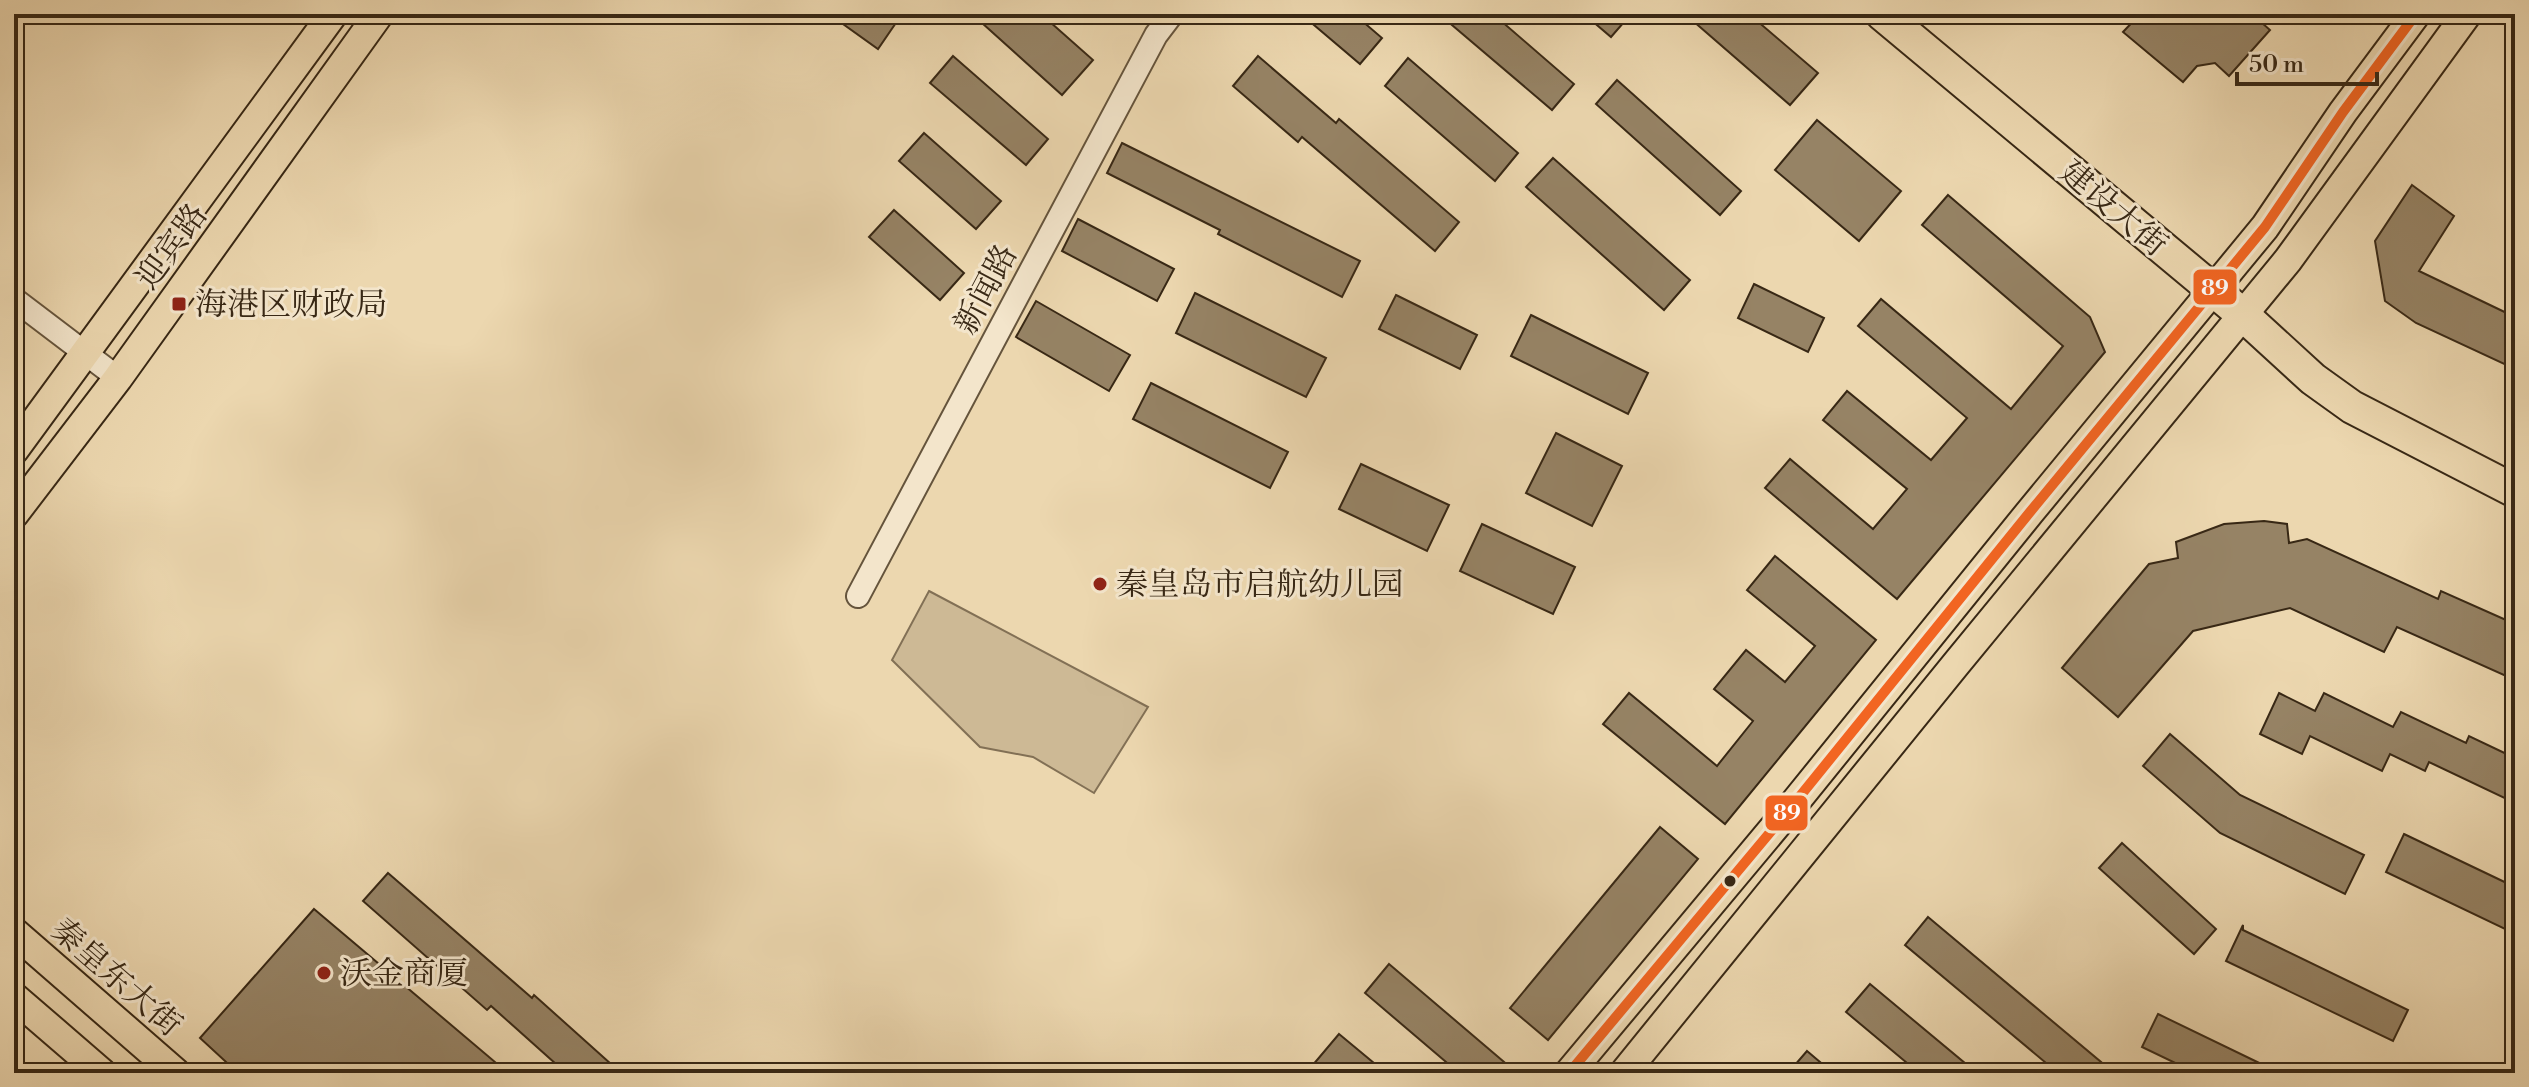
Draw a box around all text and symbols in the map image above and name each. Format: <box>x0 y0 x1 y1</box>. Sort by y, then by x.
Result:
scale bar <box>2237 36 2377 86</box>
text: 50 m <box>2249 50 2304 80</box>
street label: 建设大街 <box>2051 152 2175 265</box>
street label: 迎宾路 <box>127 196 216 297</box>
street label: 新闻路 <box>946 238 1026 341</box>
line badge: 89 <box>2192 268 2238 306</box>
text: 89 <box>2201 275 2229 302</box>
place label: 海港区财政局 <box>195 285 387 325</box>
marker: 海港区财政局 <box>170 295 188 313</box>
place label: 秦皇岛市启航幼儿园 <box>1116 565 1404 605</box>
marker: 秦皇岛市启航幼儿园 <box>1091 575 1109 593</box>
line badge: 89 <box>1764 794 1809 832</box>
text: 89 <box>1773 800 1801 827</box>
unlabelled marker <box>1722 873 1738 889</box>
street label: 秦皇东大街 <box>43 910 190 1045</box>
place label: 沃金商厦 <box>340 954 468 994</box>
marker: 沃金商厦 <box>315 964 333 982</box>

